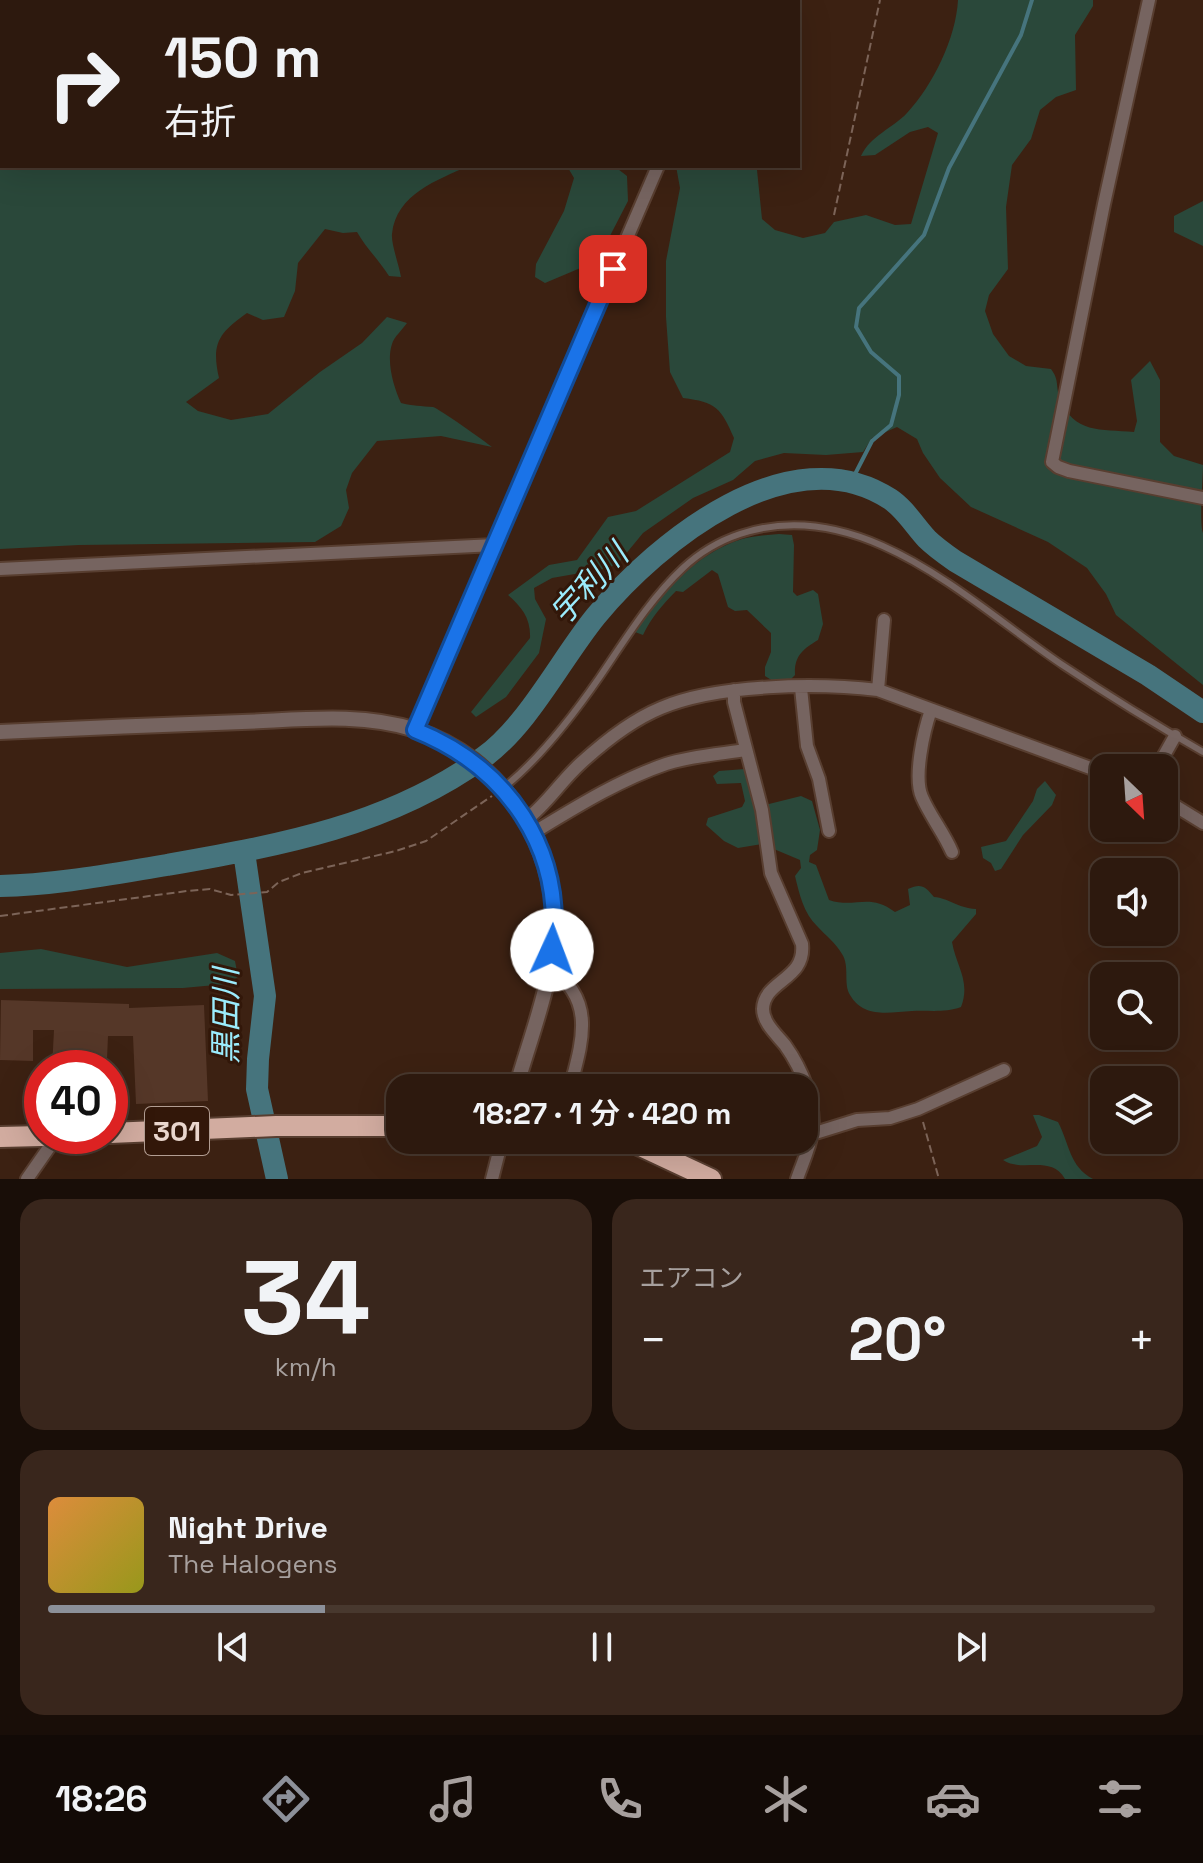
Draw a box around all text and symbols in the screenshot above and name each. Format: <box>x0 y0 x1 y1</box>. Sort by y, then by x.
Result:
text: 150 m <box>164 22 321 93</box>
icon: right <box>32 32 136 136</box>
text: 右折 <box>164 99 236 145</box>
pin <box>579 235 647 303</box>
icon: arrive <box>591 247 635 291</box>
water label: 宇利川 <box>542 533 638 633</box>
north arrow <box>1090 754 1178 842</box>
map controls <box>1090 754 1178 1154</box>
button: sound <box>1090 858 1178 946</box>
position arrow <box>510 908 594 992</box>
button: search <box>1090 962 1178 1050</box>
water label: 黒田川 <box>206 965 246 1064</box>
speed limit sign: 40 <box>24 1050 128 1154</box>
button: layers <box>1090 1066 1178 1154</box>
text: 18:27 · 1 分 · 420 m <box>473 1094 731 1133</box>
road number: 301 <box>145 1107 209 1155</box>
text: 34 <box>241 1232 370 1364</box>
text: エアコン <box>640 1261 744 1295</box>
text: 20° <box>848 1301 946 1378</box>
text: − <box>640 1312 667 1368</box>
text: + <box>1128 1312 1155 1368</box>
text: km/h <box>275 1350 337 1384</box>
text: Night Drive <box>168 1508 328 1547</box>
text: The Halogens <box>168 1547 337 1581</box>
icon: previous <box>211 1625 255 1669</box>
icon: pause <box>580 1625 624 1669</box>
icon: next <box>949 1625 993 1669</box>
icon: directions <box>258 1771 314 1827</box>
icon: music <box>425 1771 481 1827</box>
icon: phone <box>592 1771 648 1827</box>
icon: climate <box>758 1771 814 1827</box>
icon: car <box>925 1771 981 1827</box>
icon: filters <box>1092 1771 1148 1827</box>
text: 18:26 <box>55 1776 148 1822</box>

